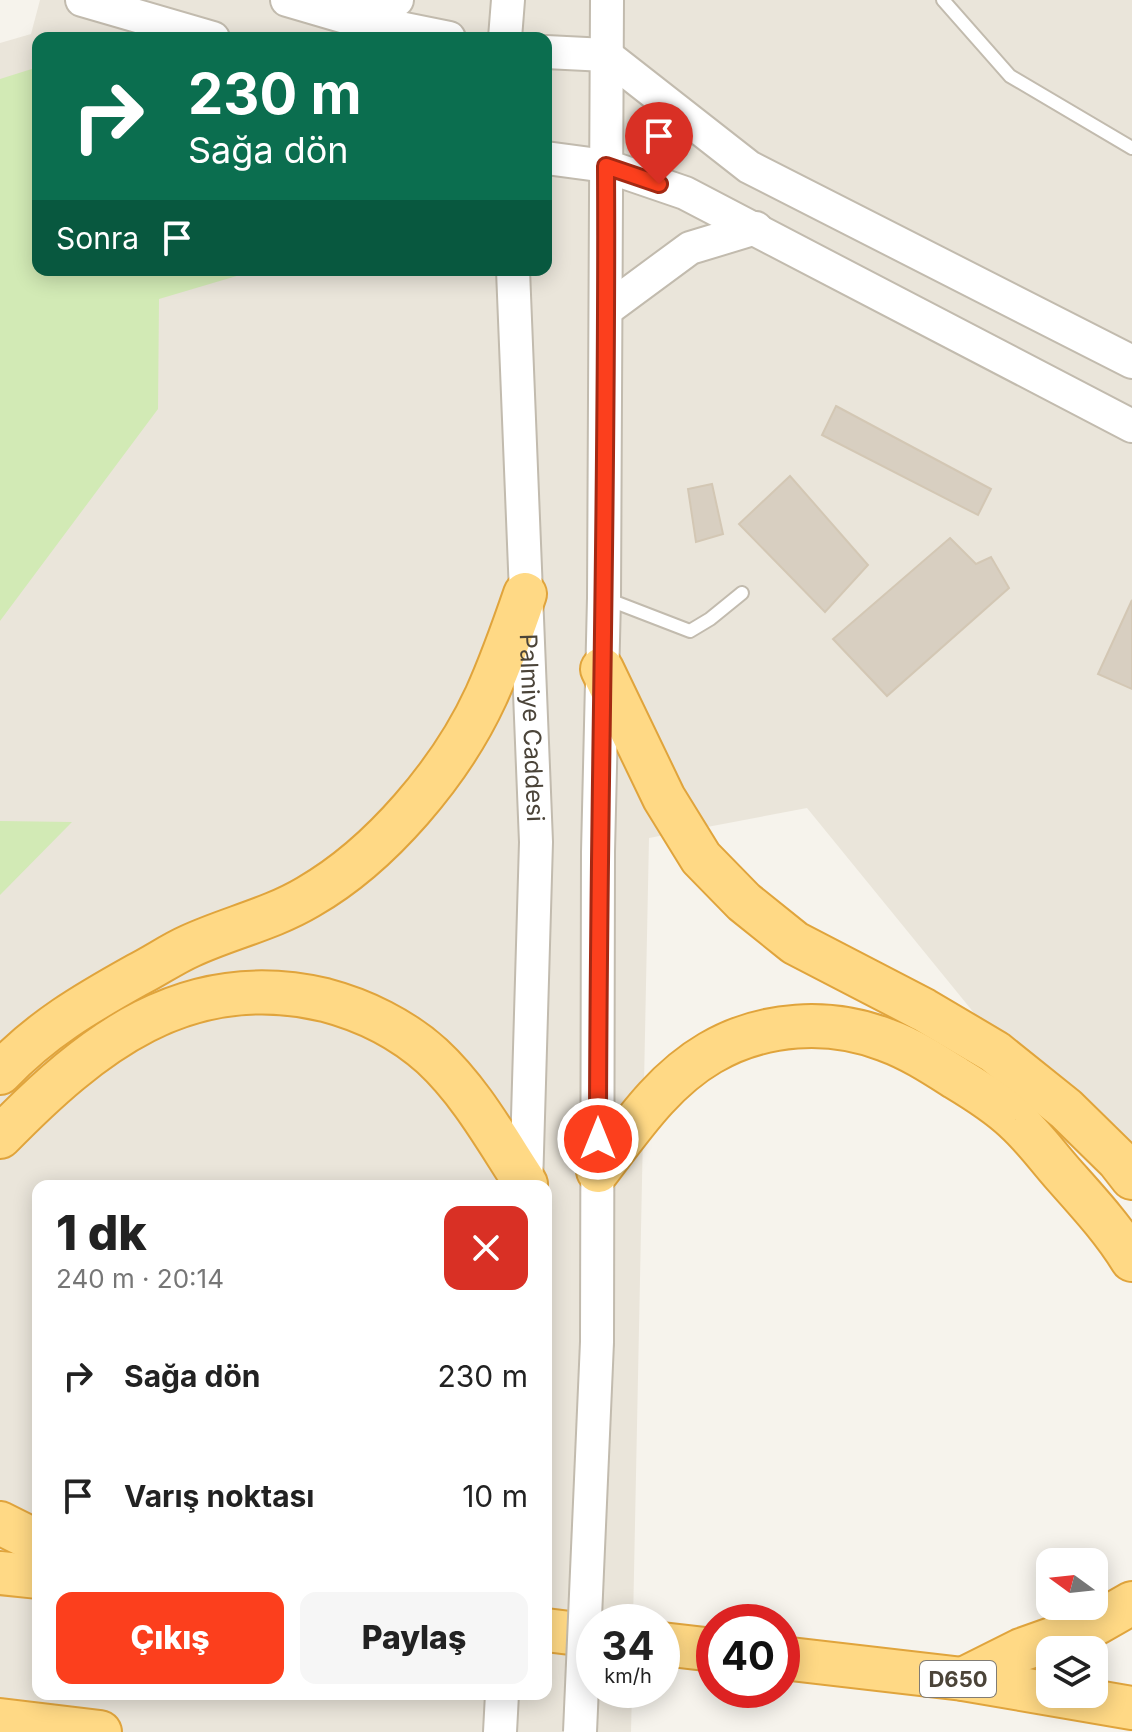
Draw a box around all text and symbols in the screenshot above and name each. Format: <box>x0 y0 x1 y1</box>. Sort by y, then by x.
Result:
text: 230 m <box>188 60 362 128</box>
icon: right <box>56 64 160 168</box>
pin <box>625 102 693 184</box>
icon: arrive <box>637 114 681 158</box>
text: Sağa dön <box>188 128 349 172</box>
icon: arrive <box>155 216 199 260</box>
text: Sonra <box>56 220 139 256</box>
street label: Palmiye Caddesi <box>514 633 550 822</box>
position arrow <box>556 1097 640 1181</box>
text: 1 dk <box>56 1203 147 1262</box>
button: close <box>444 1206 528 1290</box>
text: 240 m · 20:14 <box>56 1263 224 1294</box>
icon: right <box>56 1354 100 1398</box>
text: Sağa dön <box>124 1358 261 1394</box>
text: 230 m <box>438 1358 528 1394</box>
icon: arrive <box>56 1474 100 1518</box>
text: Varış noktası <box>124 1478 314 1514</box>
text: 10 m <box>462 1478 528 1514</box>
north arrow <box>1036 1548 1108 1620</box>
map controls <box>1036 1548 1108 1708</box>
button: Çıkış <box>56 1592 284 1684</box>
button: Paylaş <box>300 1592 528 1684</box>
speed limit sign: 40 <box>696 1604 800 1708</box>
text: 34 <box>602 1621 654 1670</box>
button: layers <box>1036 1636 1108 1708</box>
road number: D650 <box>920 1661 996 1697</box>
text: km/h <box>604 1664 652 1688</box>

